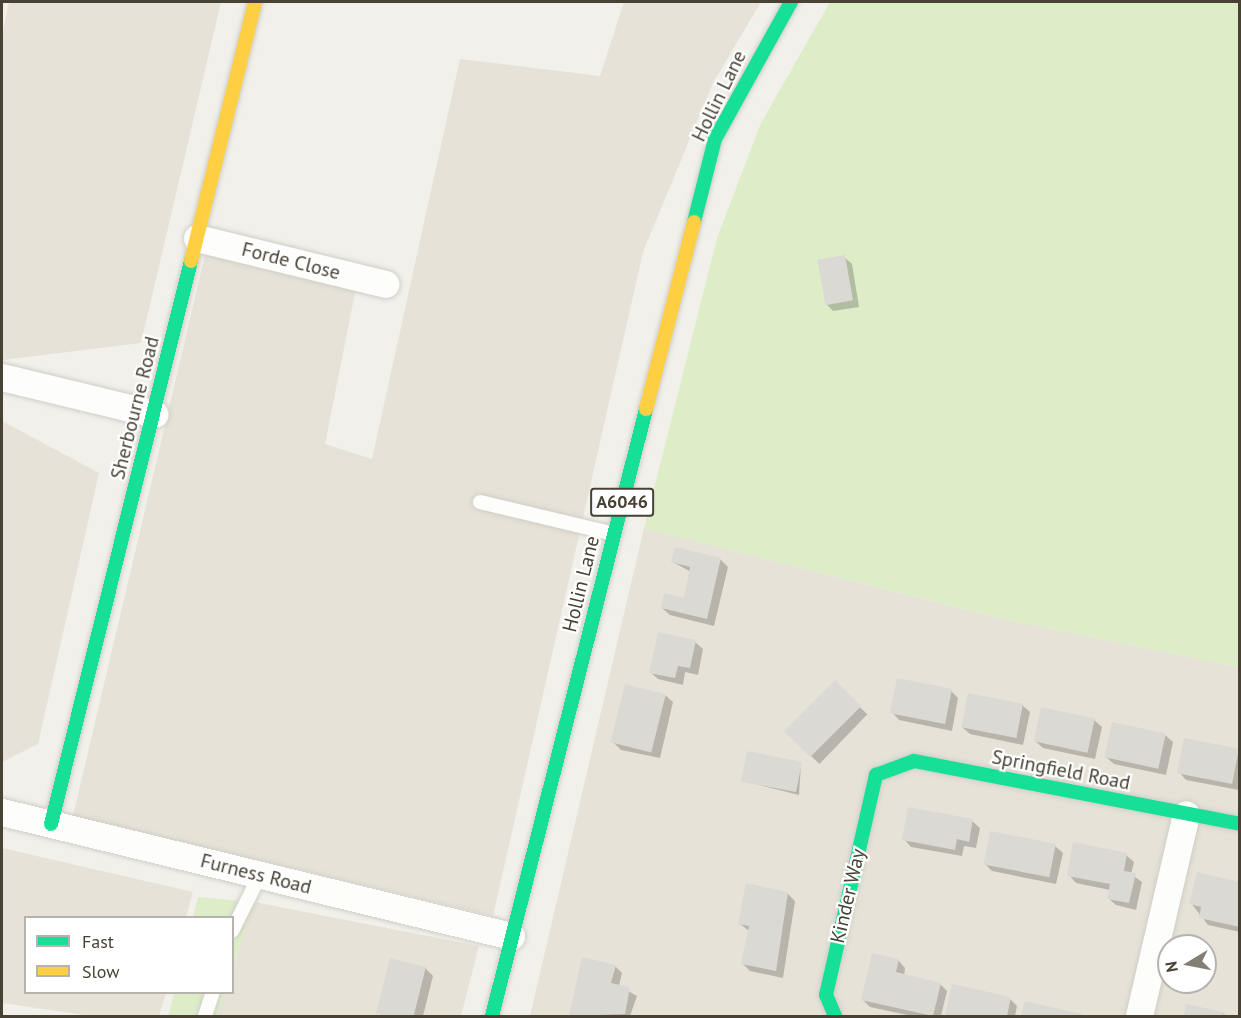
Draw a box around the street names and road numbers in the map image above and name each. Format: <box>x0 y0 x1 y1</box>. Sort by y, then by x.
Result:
street label: Hollin Lane <box>687 47 751 145</box>
street label: Forde Close <box>239 237 343 285</box>
street label: Sherbourne Road <box>106 334 164 482</box>
road number: A6046 <box>589 487 655 517</box>
street label: Hollin Lane <box>557 533 605 635</box>
street label: Springfield Road <box>990 745 1132 795</box>
street label: Kinder Way <box>825 846 871 946</box>
street label: Furness Road <box>198 849 314 899</box>

